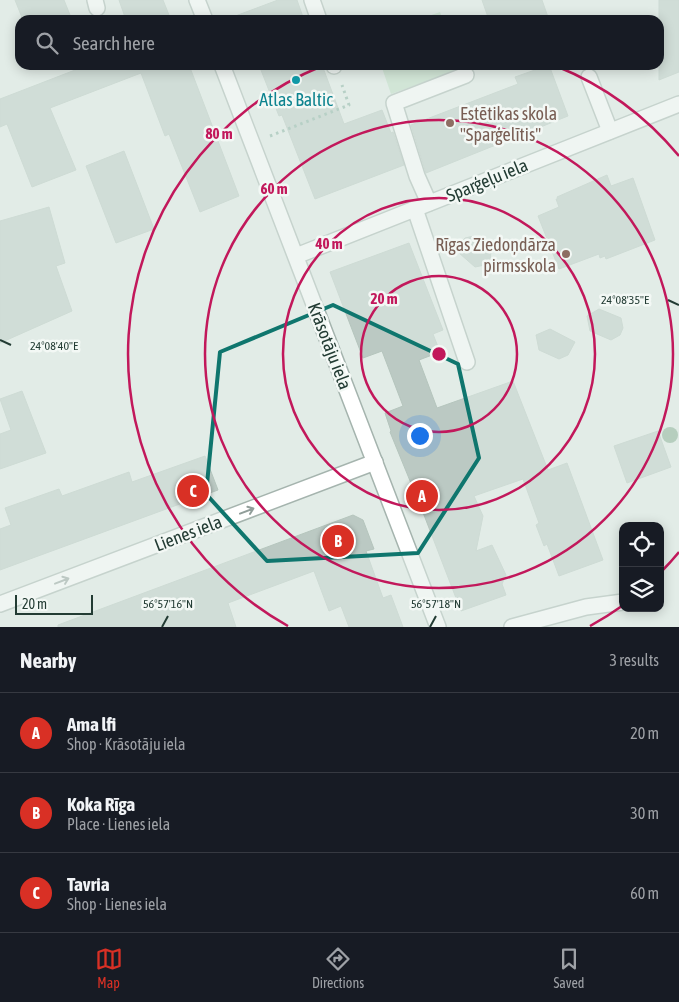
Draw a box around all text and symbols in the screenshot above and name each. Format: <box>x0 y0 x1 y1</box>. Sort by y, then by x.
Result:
search box <box>15 15 664 70</box>
icon: search <box>33 29 61 57</box>
text: Search here <box>73 32 155 54</box>
marker: Atlas Baltic <box>290 74 302 86</box>
place label: Atlas Baltic <box>259 89 333 110</box>
place label: Estētikas skola "Sparģelītis" <box>460 103 557 145</box>
marker: Estētikas skola "Sparģelītis" <box>444 117 456 129</box>
text: 80 m <box>206 125 233 142</box>
street label: Sparģeļu iela <box>443 154 531 206</box>
text: 60 m <box>261 180 288 197</box>
place label: Rīgas Ziedoņdārza pirmsskola <box>435 234 556 276</box>
text: 40 m <box>315 235 343 252</box>
marker: Rīgas Ziedoņdārza pirmsskola <box>560 248 572 260</box>
text: 20 m <box>371 290 398 307</box>
text: 24°08'35"E <box>601 293 649 307</box>
street label: Krāsotāju iela <box>304 300 356 392</box>
text: 24°08'40"E <box>30 339 78 353</box>
centre of rings <box>430 345 448 363</box>
your location <box>407 423 433 449</box>
pin: C <box>177 472 209 510</box>
pin: A <box>406 477 438 515</box>
one-way arrow <box>238 506 254 515</box>
street label: Lienes iela <box>151 511 225 555</box>
pin: B <box>322 522 354 560</box>
map controls <box>619 522 664 612</box>
button: locate <box>619 522 664 567</box>
button: layers <box>619 567 664 612</box>
one-way arrow <box>54 576 69 585</box>
scale bar <box>15 592 92 615</box>
text: 20 m <box>22 596 47 612</box>
text: 56°57'16"N <box>143 597 193 611</box>
text: 56°57'18"N <box>411 597 461 611</box>
text: Nearby <box>20 648 76 672</box>
text: 3 results <box>609 651 659 669</box>
text: Ama lfi <box>67 713 116 735</box>
text: A <box>32 724 40 742</box>
text: 20 m <box>630 724 659 742</box>
text: Shop · Krāsotāju iela <box>67 735 186 753</box>
text: Koka Rīga <box>67 793 135 815</box>
text: B <box>32 804 40 822</box>
text: 30 m <box>630 804 659 822</box>
text: Place · Lienes iela <box>67 815 170 833</box>
text: Tavria <box>67 873 109 895</box>
text: C <box>32 884 40 902</box>
text: 60 m <box>630 884 659 902</box>
text: Shop · Lienes iela <box>67 895 167 913</box>
tab: Map <box>95 945 123 991</box>
tab: Directions <box>312 945 364 991</box>
tab: Saved <box>553 945 584 991</box>

